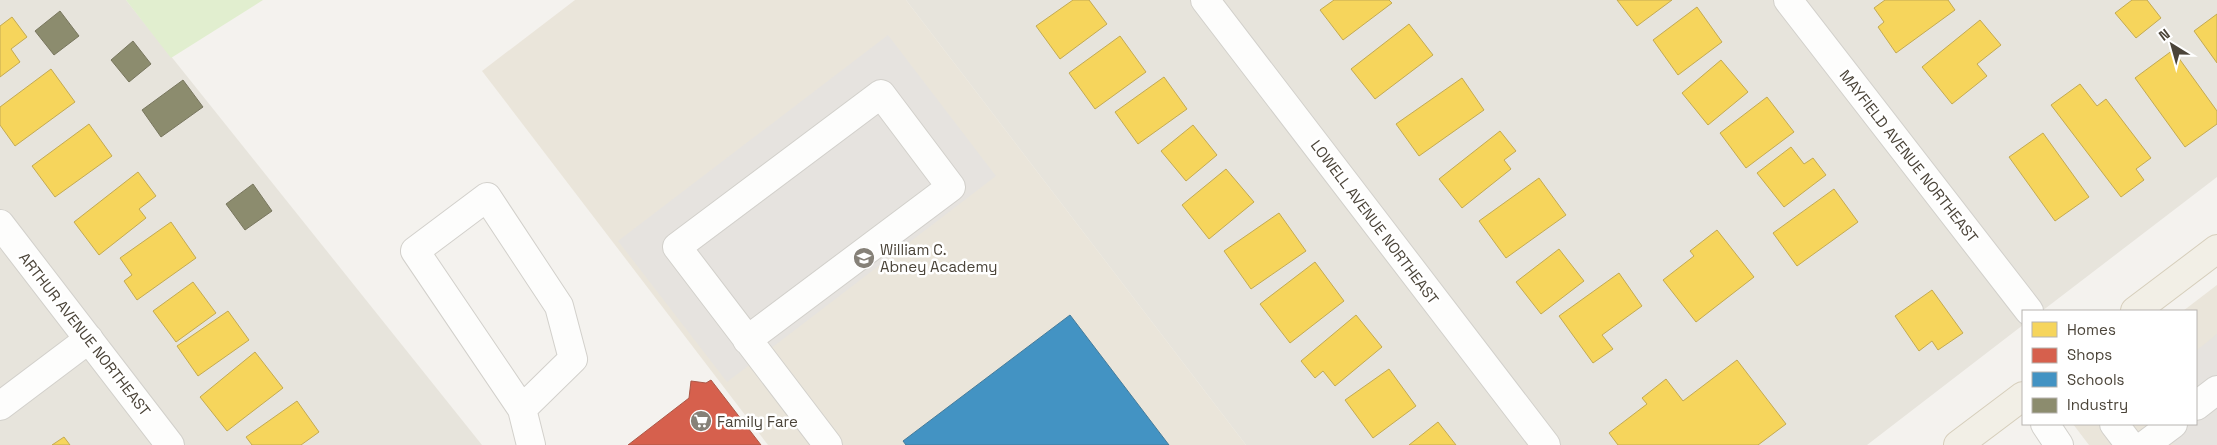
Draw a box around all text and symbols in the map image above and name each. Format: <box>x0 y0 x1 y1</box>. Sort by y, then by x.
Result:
north arrow <box>2147 20 2197 70</box>
text: N <box>2155 25 2173 45</box>
street label: MAYFIELD AVENUE NORTHEAST <box>1835 66 1983 246</box>
street label: LOWELL AVENUE NORTHEAST <box>1307 136 1443 308</box>
place label: William C. Abney Academy <box>880 240 997 276</box>
school or university icon: William C. Abney Academy <box>852 246 876 270</box>
street label: ARTHUR AVENUE NORTHEAST <box>15 248 155 420</box>
legend <box>2022 310 2197 425</box>
text: Homes <box>2067 320 2116 339</box>
text: Shops <box>2067 345 2112 364</box>
text: Schools <box>2067 370 2125 389</box>
text: Industry <box>2067 395 2128 414</box>
supermarket icon: Family Fare <box>689 409 713 433</box>
place label: Family Fare <box>717 412 798 431</box>

